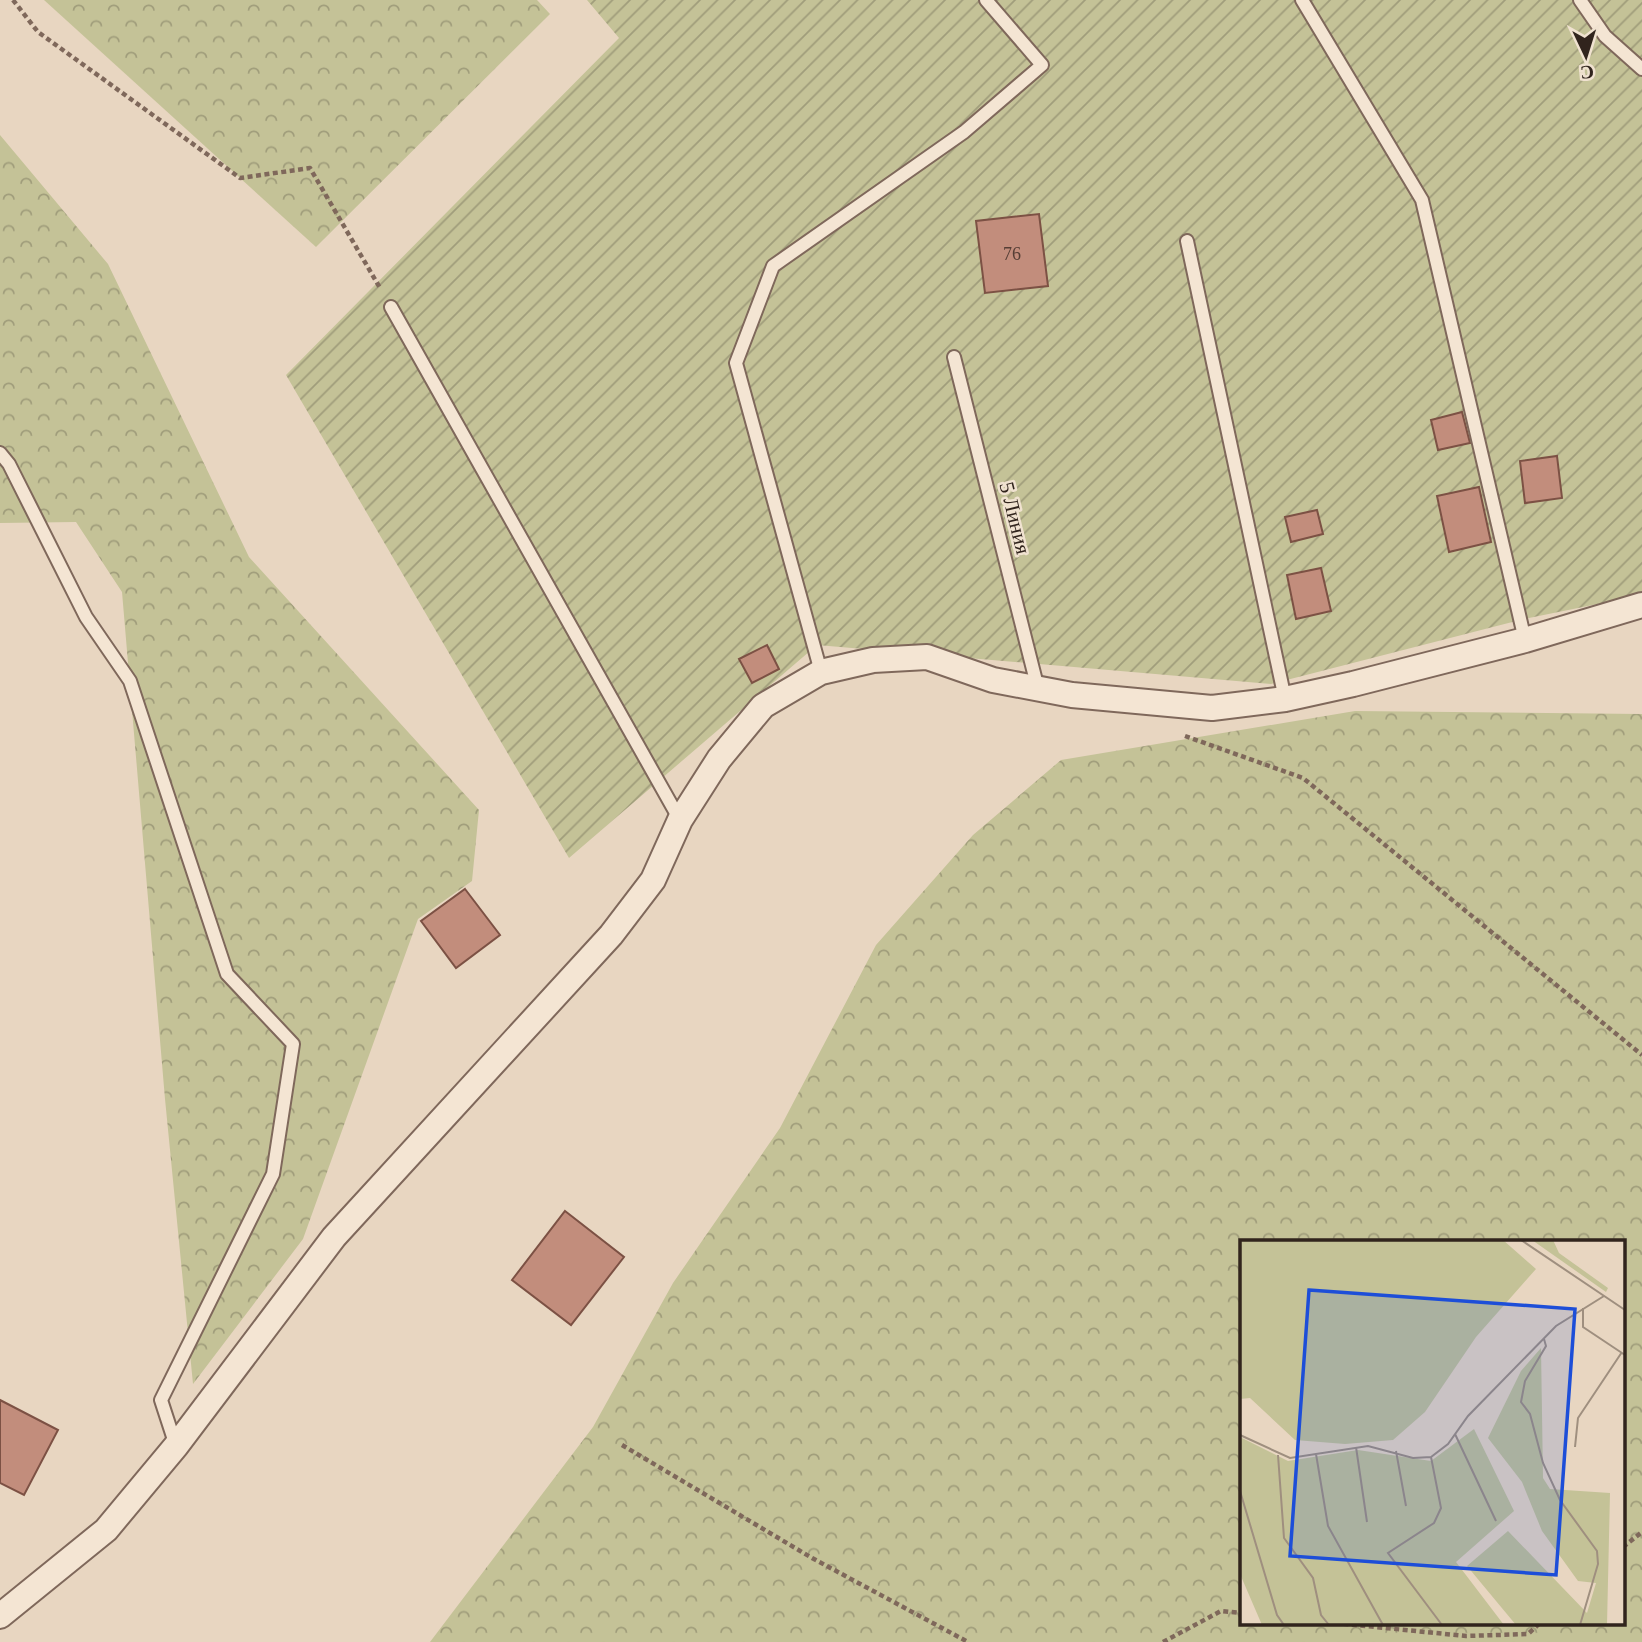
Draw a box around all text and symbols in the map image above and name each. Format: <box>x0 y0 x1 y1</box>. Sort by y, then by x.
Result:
north arrow <box>1551 21 1621 91</box>
text: С <box>1580 62 1595 83</box>
house number: 76 <box>1003 244 1021 264</box>
street label: 5 Линия <box>994 479 1036 557</box>
inset map <box>1240 1240 1624 1624</box>

